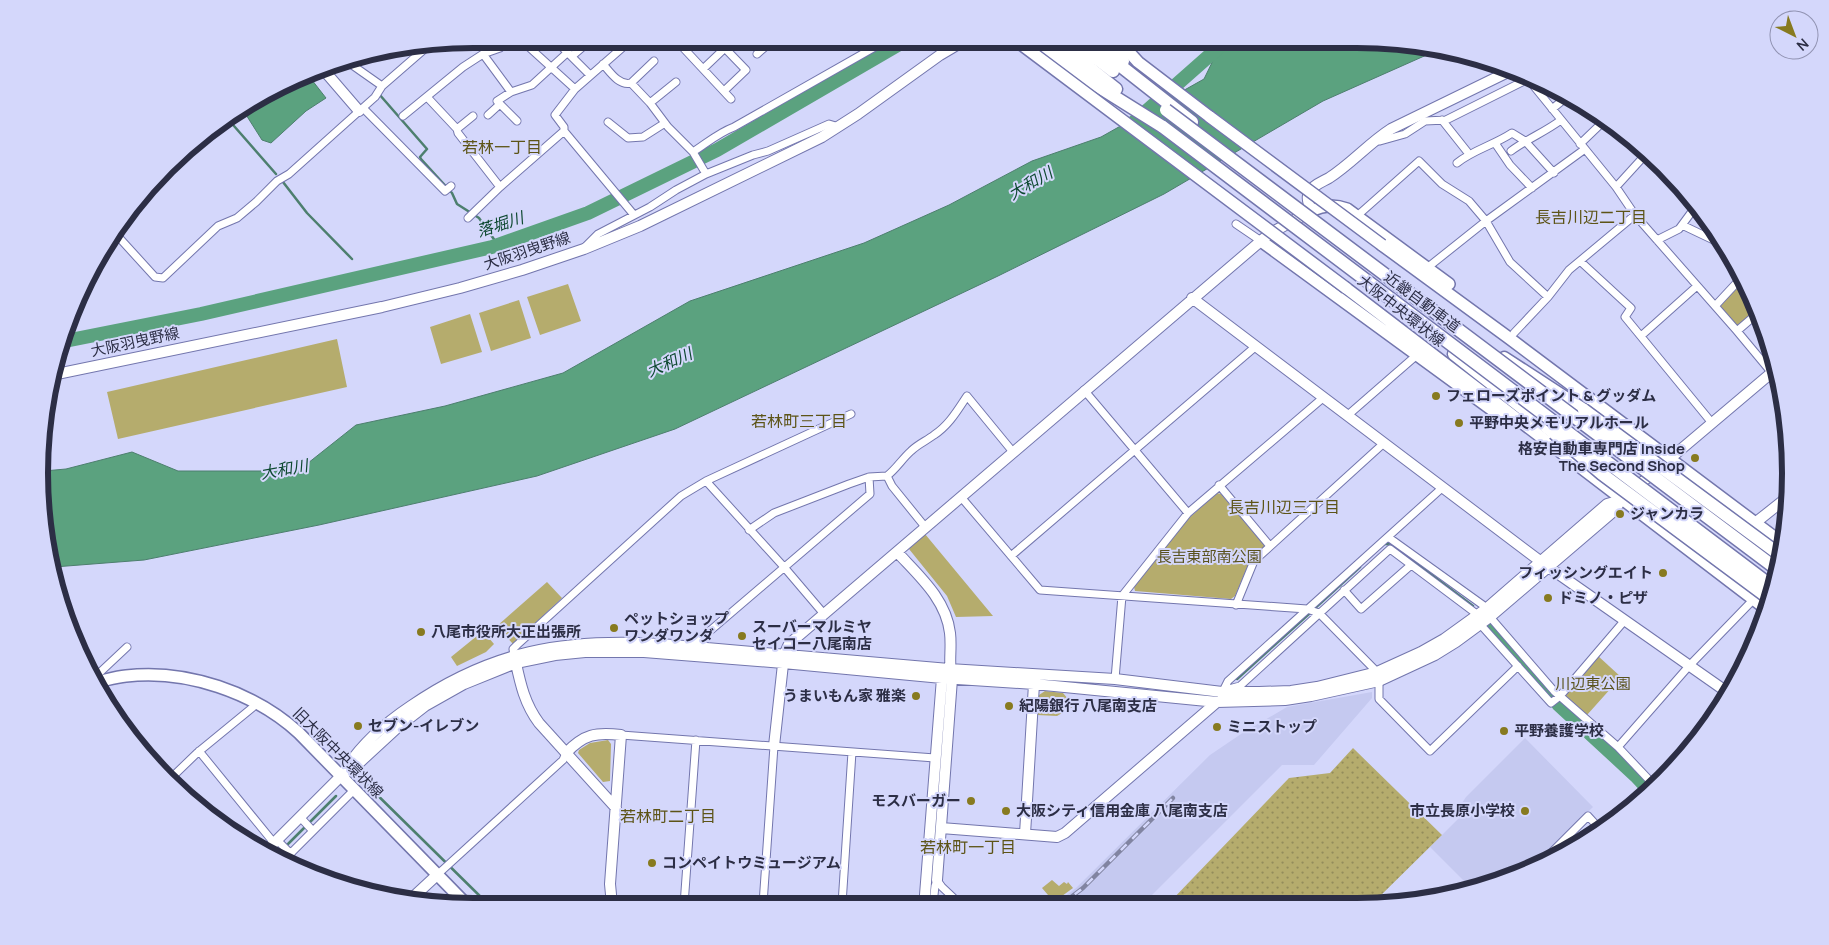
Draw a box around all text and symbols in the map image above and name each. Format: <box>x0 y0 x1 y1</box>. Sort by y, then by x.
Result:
north arrow <box>1769 10 1819 60</box>
text: N <box>1793 35 1813 55</box>
district label: 若林一丁目 <box>462 136 542 158</box>
water label: 大和川 <box>1004 160 1058 205</box>
water label: 落堀川 <box>474 206 528 242</box>
district label: 長吉川辺二丁目 <box>1535 206 1647 228</box>
street label: 大阪羽曳野線 <box>481 227 573 274</box>
street label: 近畿自動車道 <box>1380 266 1465 337</box>
street label: 大阪中央環状線 <box>1353 270 1449 351</box>
street label: 大阪羽曳野線 <box>89 322 181 361</box>
water label: 大和川 <box>643 341 697 382</box>
place label: フェローズポイント & グッダム <box>1446 385 1656 406</box>
marker: フェローズポイント & グッダム <box>1430 390 1442 402</box>
district label: 若林町三丁目 <box>751 410 847 432</box>
place label: 平野中央メモリアルホール <box>1469 412 1649 433</box>
marker: 平野中央メモリアルホール <box>1453 417 1465 429</box>
place label: 格安自動車専門店 Inside The Second Shop <box>1518 438 1685 476</box>
marker: 格安自動車専門店 Inside The Second Shop <box>1689 452 1701 464</box>
water label: 大和川 <box>258 454 312 484</box>
district label: 長吉川辺三丁目 <box>1228 496 1340 518</box>
place label: ジャンカラ <box>1630 503 1704 524</box>
marker: ジャンカラ <box>1614 508 1626 520</box>
park label: 長吉東部南公園 <box>1156 546 1262 567</box>
place label: フィッシングエイト <box>1518 562 1653 583</box>
marker: フィッシングエイト <box>1657 567 1669 579</box>
place label: ドミノ・ピザ <box>1558 587 1648 608</box>
marker: ドミノ・ピザ <box>1542 592 1554 604</box>
place label: ペットショップ ワンダワンダ <box>624 608 729 646</box>
place label: スーバーマルミヤ セイコー八尾南店 <box>752 616 872 654</box>
place label: 八尾市役所大正出張所 <box>431 621 581 642</box>
marker: ペットショップ ワンダワンダ <box>608 622 620 634</box>
marker: 八尾市役所大正出張所 <box>415 626 427 638</box>
marker: スーバーマルミヤ セイコー八尾南店 <box>736 630 748 642</box>
park label: 川辺東公園 <box>1555 673 1631 694</box>
place label: うまいもん家 雅楽 <box>783 685 906 706</box>
marker: うまいもん家 雅楽 <box>910 690 922 702</box>
place label: 紀陽銀行 八尾南支店 <box>1019 695 1157 716</box>
marker: 紀陽銀行 八尾南支店 <box>1003 700 1015 712</box>
street label: 旧大阪中央環状線 <box>288 703 388 803</box>
place label: セブン-イレブン <box>368 715 479 736</box>
place label: ミニストップ <box>1227 716 1317 737</box>
marker: セブン-イレブン <box>352 720 364 732</box>
place label: 平野養護学校 <box>1514 720 1604 741</box>
marker: ミニストップ <box>1211 721 1223 733</box>
marker: 平野養護学校 <box>1498 725 1510 737</box>
place label: モスバーガー <box>871 790 961 811</box>
marker: モスバーガー <box>965 795 977 807</box>
place label: 大阪シティ信用金庫 八尾南支店 <box>1016 800 1228 821</box>
place label: 市立長原小学校 <box>1410 800 1515 821</box>
district label: 若林町二丁目 <box>620 805 716 827</box>
marker: 大阪シティ信用金庫 八尾南支店 <box>1000 805 1012 817</box>
marker: 市立長原小学校 <box>1519 805 1531 817</box>
district label: 若林町一丁目 <box>920 836 1016 858</box>
place label: コンペイトウミュージアム <box>662 852 841 873</box>
marker: コンペイトウミュージアム <box>646 857 658 869</box>

